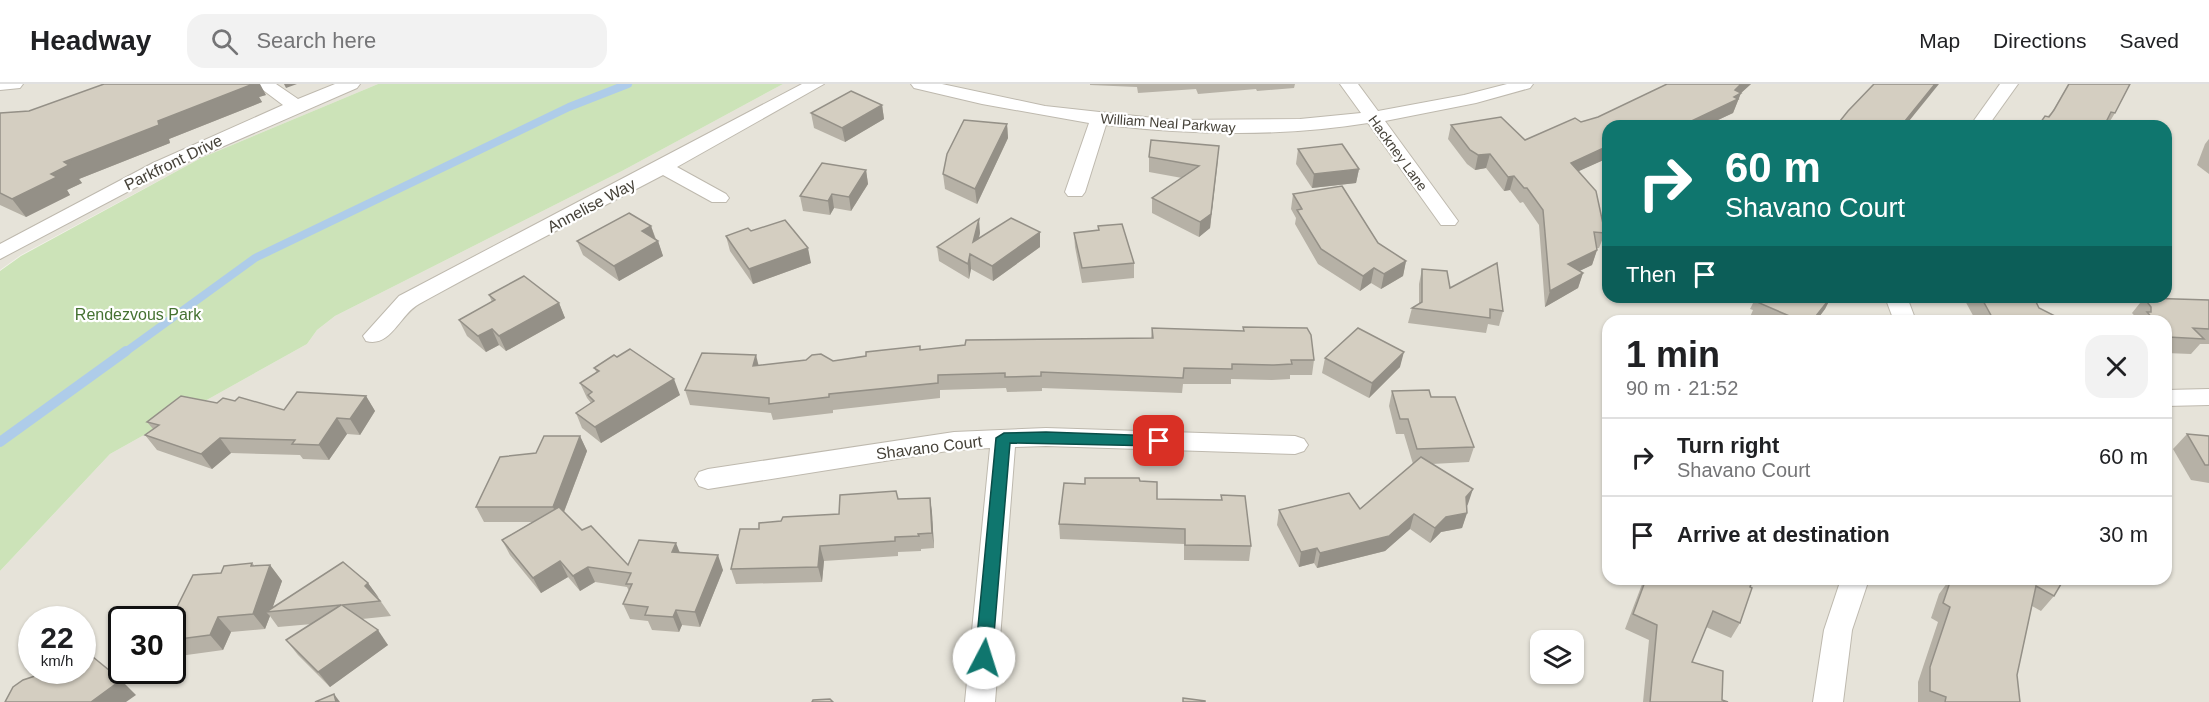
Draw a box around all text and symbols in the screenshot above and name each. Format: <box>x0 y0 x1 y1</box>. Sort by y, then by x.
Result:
search box <box>187 14 607 68</box>
text: Headway <box>30 25 151 56</box>
icon: search <box>208 25 241 58</box>
text: Search here <box>256 28 376 53</box>
text: Map <box>1919 29 1960 52</box>
text: Directions <box>1993 29 2086 52</box>
text: Saved <box>2119 29 2179 52</box>
street label: William Neal Parkway <box>1100 110 1236 136</box>
street label: Hackney Lane <box>1365 112 1431 194</box>
street label: Parkfront Drive <box>122 131 225 193</box>
icon: right <box>1626 144 1704 222</box>
text: 60 m <box>1725 144 1821 191</box>
street label: Annelise Way <box>544 175 638 236</box>
text: Shavano Court <box>1725 193 1905 223</box>
icon: arrive <box>1688 258 1721 291</box>
text: Then <box>1626 262 1676 287</box>
park label: Rendezvous Park <box>75 306 202 323</box>
text: 1 min <box>1626 334 1720 375</box>
button: close <box>2085 335 2148 398</box>
text: 90 m · 21:52 <box>1626 377 1738 399</box>
pin <box>1133 415 1184 466</box>
icon: arrive <box>1142 424 1175 457</box>
street label: Shavano Court <box>875 432 984 462</box>
text: Turn right <box>1677 433 1779 458</box>
icon: right <box>1626 441 1659 474</box>
text: 60 m <box>2099 444 2148 469</box>
text: Shavano Court <box>1677 459 1810 481</box>
icon: arrive <box>1626 519 1659 552</box>
text: Arrive at destination <box>1677 522 1890 547</box>
text: 30 m <box>2099 522 2148 547</box>
speed limit sign: 30 <box>108 606 186 684</box>
text: 22 <box>40 621 74 654</box>
position arrow <box>952 626 1016 690</box>
map controls <box>1530 630 1584 684</box>
button: layers <box>1530 630 1584 684</box>
text: km/h <box>41 652 73 669</box>

